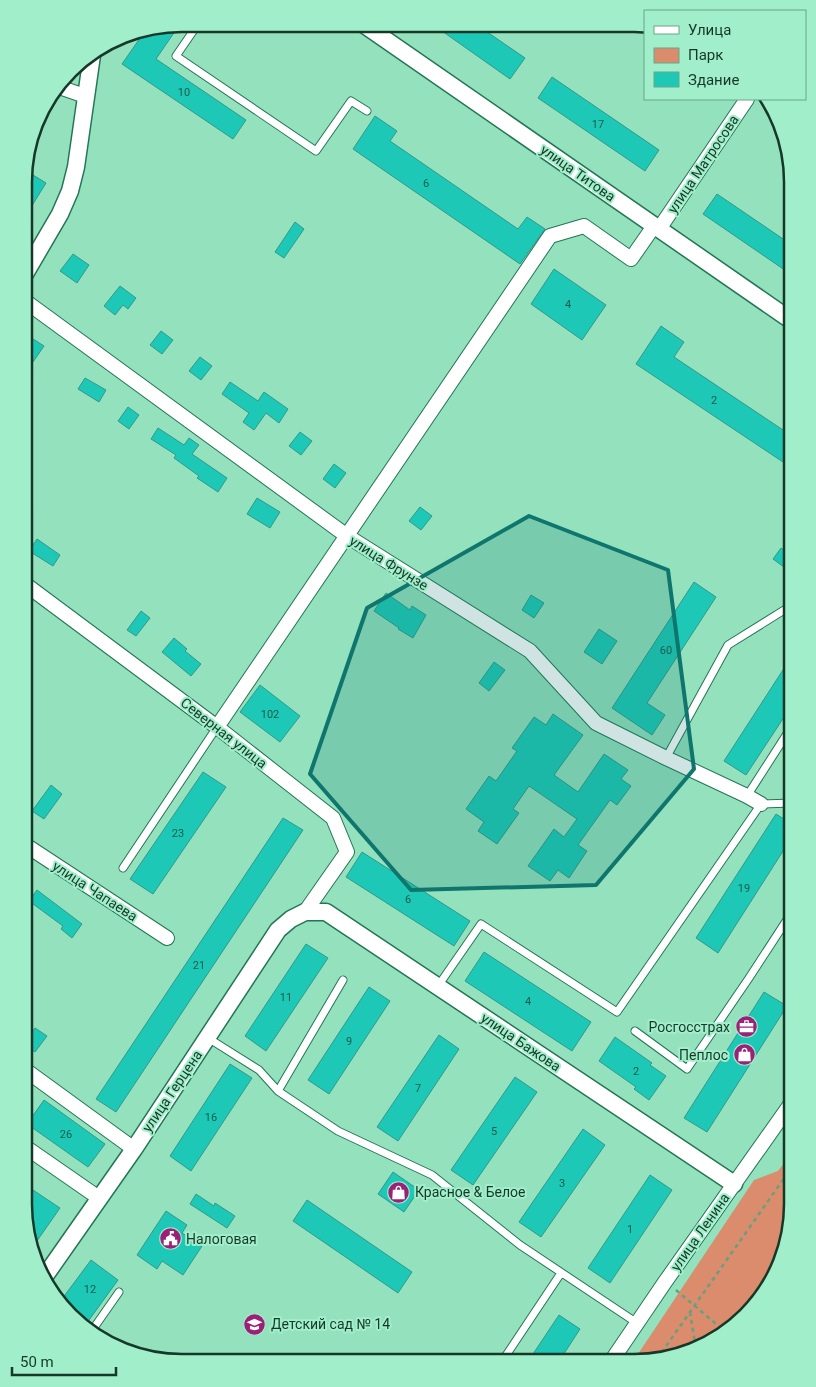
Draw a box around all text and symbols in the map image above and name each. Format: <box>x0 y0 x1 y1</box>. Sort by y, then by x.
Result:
legend <box>644 10 806 100</box>
text: Улица <box>688 21 731 39</box>
text: Парк <box>688 46 723 64</box>
text: Здание <box>688 71 739 89</box>
house number: 10 <box>178 86 190 99</box>
street label: улица Матросова <box>664 112 742 216</box>
house number: 17 <box>592 118 604 131</box>
street label: улица Титова <box>538 141 618 205</box>
house number: 6 <box>423 177 429 190</box>
house number: 4 <box>565 298 571 311</box>
house number: 2 <box>711 394 717 407</box>
street label: улица Фрунзе <box>347 532 431 594</box>
house number: 60 <box>660 644 672 657</box>
street label: Северная улица <box>178 694 270 772</box>
house number: 102 <box>261 708 279 721</box>
house number: 23 <box>172 827 184 840</box>
street label: улица Чапаева <box>50 858 140 924</box>
house number: 19 <box>738 882 750 895</box>
house number: 6 <box>405 893 411 906</box>
house number: 21 <box>193 959 205 972</box>
house number: 11 <box>280 991 292 1004</box>
house number: 4 <box>525 995 531 1008</box>
street label: улица Бажова <box>478 1009 564 1075</box>
office icon: Росгосстрах <box>734 1015 758 1039</box>
place label: Росгосстрах <box>648 1019 730 1035</box>
house number: 9 <box>346 1035 352 1048</box>
shop icon: Пеплос <box>732 1043 756 1067</box>
street label: улица Герцена <box>139 1047 205 1135</box>
place label: Пеплос <box>679 1047 728 1063</box>
house number: 2 <box>633 1065 639 1078</box>
house number: 7 <box>415 1082 421 1095</box>
house number: 16 <box>205 1111 217 1124</box>
house number: 5 <box>491 1125 497 1138</box>
house number: 26 <box>60 1128 72 1141</box>
house number: 3 <box>559 1177 565 1190</box>
shop icon: Красное & Белое <box>387 1180 411 1204</box>
place label: Красное & Белое <box>415 1184 526 1200</box>
street label: улица Ленина <box>667 1190 733 1274</box>
house number: 1 <box>627 1223 633 1236</box>
public building icon: Налоговая <box>158 1227 182 1251</box>
place label: Налоговая <box>186 1231 257 1247</box>
house number: 12 <box>84 1283 96 1296</box>
school or university icon: Детский сад № 14 <box>243 1312 267 1336</box>
place label: Детский сад № 14 <box>271 1316 390 1332</box>
scale bar <box>12 1344 116 1376</box>
text: 50 m <box>20 1353 54 1371</box>

